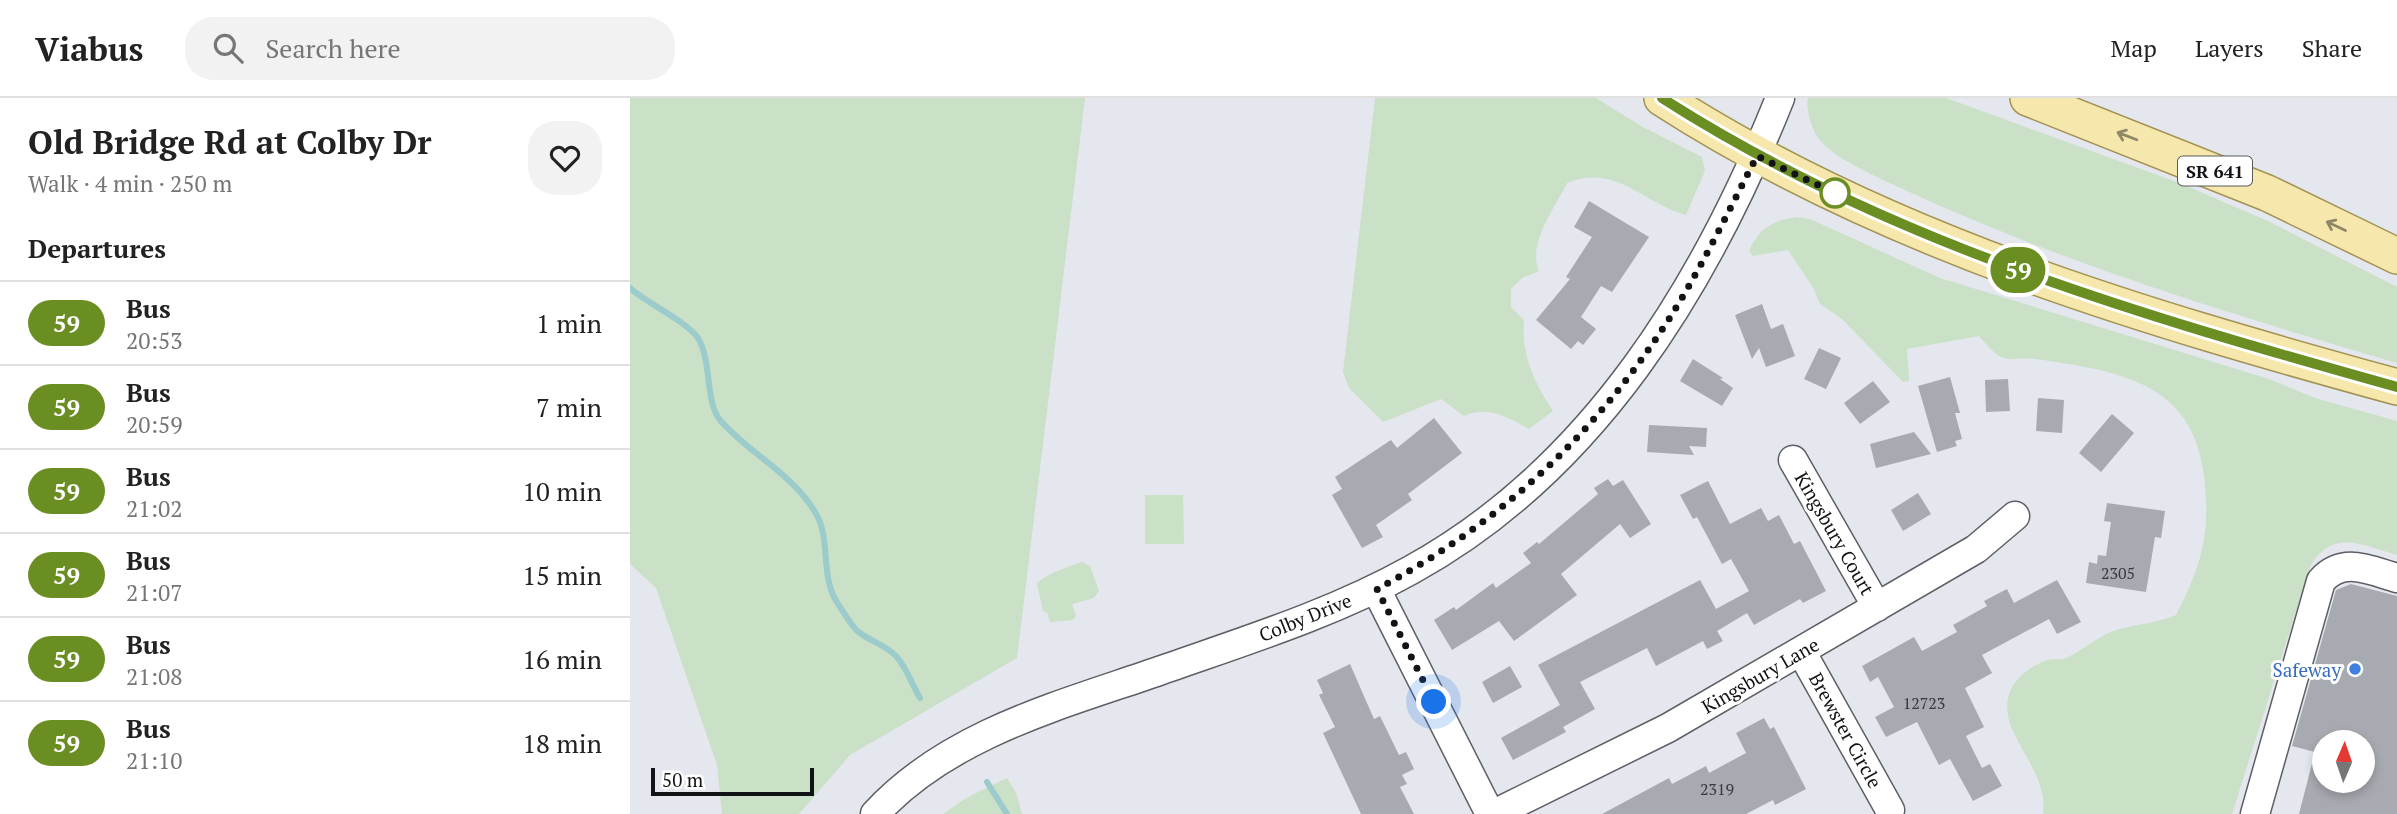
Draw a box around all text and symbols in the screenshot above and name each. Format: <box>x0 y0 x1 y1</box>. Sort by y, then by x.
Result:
search box <box>185 17 675 80</box>
text: Viabus <box>35 27 143 70</box>
icon: search <box>209 29 247 67</box>
text: Search here <box>265 31 401 65</box>
text: Map <box>2110 32 2157 64</box>
text: Layers <box>2195 32 2264 64</box>
text: Share <box>2302 32 2362 64</box>
text: Old Bridge Rd at Colby Dr <box>28 120 431 163</box>
button: heart <box>528 121 602 195</box>
one-way arrow <box>2117 128 2139 141</box>
road number: SR 641 <box>2178 156 2252 186</box>
text: Walk · 4 min · 250 m <box>28 168 232 199</box>
unlabelled marker <box>1820 178 1850 208</box>
one-way arrow <box>2326 219 2347 232</box>
text: Departures <box>28 231 166 265</box>
line badge: 59 <box>1986 247 2050 293</box>
text: 59 <box>2004 254 2032 286</box>
text: Bus <box>126 291 171 325</box>
text: 1 min <box>536 306 602 340</box>
text: 59 <box>53 307 80 339</box>
text: 20:53 <box>126 325 183 356</box>
text: Bus <box>126 375 171 409</box>
text: 7 min <box>536 390 602 424</box>
text: 59 <box>53 391 80 423</box>
text: 20:59 <box>126 409 183 440</box>
text: Bus <box>126 459 171 493</box>
street label: Kingsbury Court <box>1790 467 1880 599</box>
text: 10 min <box>522 474 602 508</box>
text: 59 <box>53 475 80 507</box>
text: 21:02 <box>126 493 183 524</box>
text: Bus <box>126 543 171 577</box>
text: 15 min <box>522 558 602 592</box>
text: 59 <box>53 559 80 591</box>
house number: 2305 <box>2101 562 2135 584</box>
text: 21:07 <box>126 577 183 608</box>
street label: Colby Drive <box>1255 587 1355 647</box>
text: Bus <box>126 627 171 661</box>
street label: Kingsbury Lane <box>1697 631 1823 719</box>
text: 16 min <box>522 642 602 676</box>
text: 59 <box>53 643 80 675</box>
place label: Safeway <box>2273 657 2341 682</box>
text: 21:08 <box>126 661 183 692</box>
marker: Safeway <box>2347 661 2363 677</box>
street label: Brewster Circle <box>1804 668 1888 792</box>
your location <box>1416 684 1451 719</box>
house number: 12723 <box>1903 692 1945 714</box>
text: Bus <box>126 711 171 745</box>
text: 18 min <box>522 726 602 760</box>
text: 59 <box>53 727 80 759</box>
north arrow <box>2312 730 2375 793</box>
map controls <box>2312 730 2375 793</box>
text: 21:10 <box>126 745 183 776</box>
scale bar <box>651 765 814 797</box>
text: 50 m <box>662 767 703 792</box>
house number: 2319 <box>1700 778 1734 800</box>

